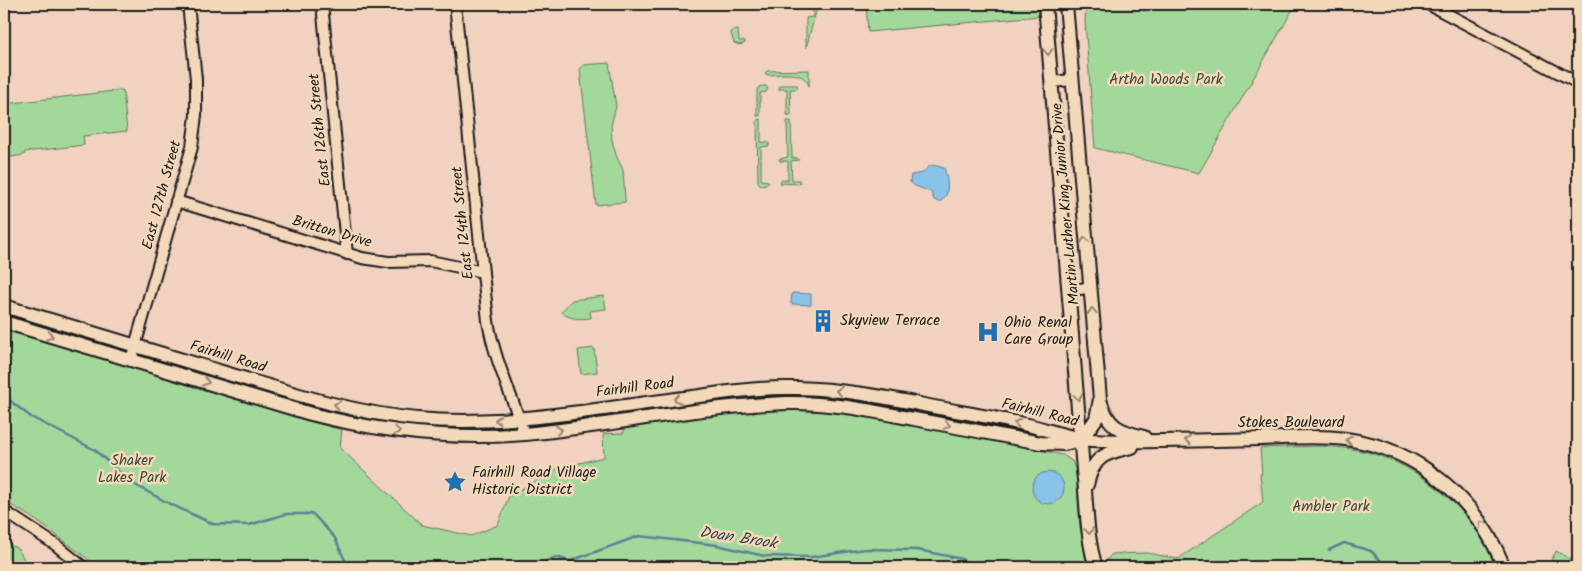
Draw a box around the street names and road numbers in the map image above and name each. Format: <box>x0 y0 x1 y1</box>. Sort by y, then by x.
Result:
street label: East 126th Street <box>302 72 338 188</box>
street label: Martin Luther King Junior Drive <box>1045 102 1087 306</box>
street label: East 127th Street <box>136 137 188 252</box>
street label: East 124th Street <box>445 165 481 281</box>
street label: Britton Drive <box>289 209 375 255</box>
street label: Fairhill Road <box>187 334 270 380</box>
street label: Fairhill Road <box>595 371 676 405</box>
street label: Fairhill Road <box>999 392 1081 434</box>
street label: Stokes Boulevard <box>1238 411 1345 435</box>

